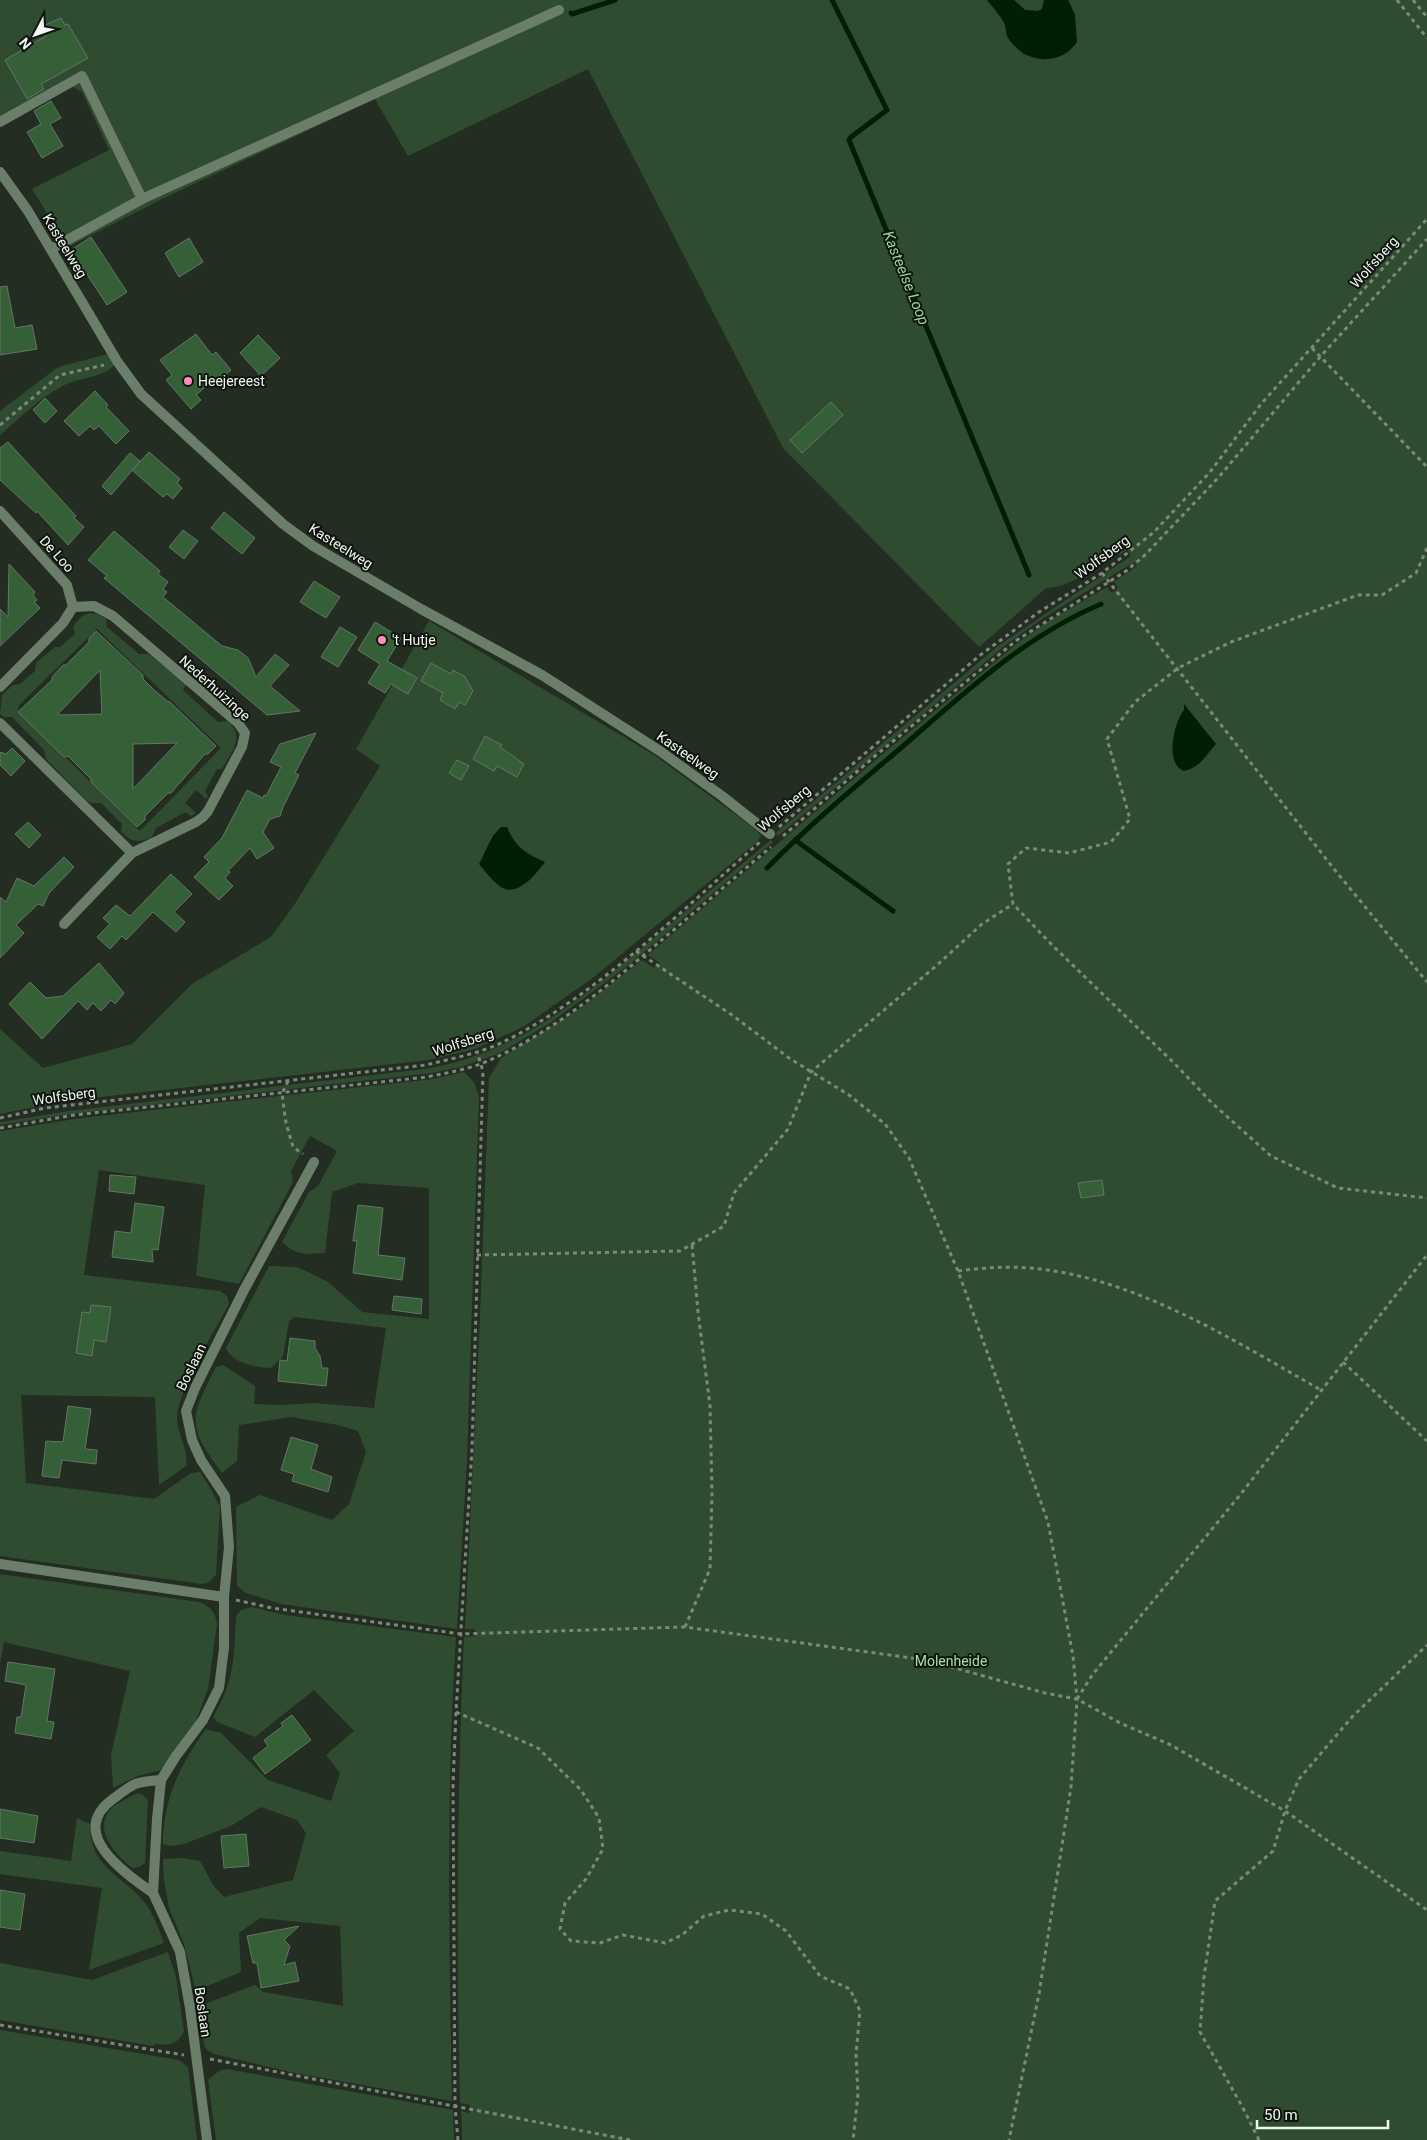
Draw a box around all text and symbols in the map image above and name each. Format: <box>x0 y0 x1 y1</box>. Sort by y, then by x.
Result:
north arrow <box>10 10 60 60</box>
text: N <box>16 35 34 53</box>
street label: Kasteelweg <box>40 211 90 281</box>
water label: Kasteelse Loop <box>879 228 933 328</box>
street label: Wolfsberg <box>1347 233 1401 291</box>
place label: Heejereest <box>198 373 265 389</box>
marker: Heejereest <box>182 375 194 387</box>
street label: Kasteelweg <box>306 520 376 572</box>
street label: De Loo <box>36 532 78 576</box>
street label: Wolfsberg <box>1072 532 1132 582</box>
place label: 't Hutje <box>392 632 436 648</box>
marker: 't Hutje <box>376 634 388 646</box>
street label: Nederhuizinge <box>176 652 254 724</box>
street label: Kasteelweg <box>654 728 722 782</box>
street label: Wolfsberg <box>755 781 813 835</box>
street label: Wolfsberg <box>430 1025 496 1059</box>
street label: Wolfsberg <box>31 1084 97 1108</box>
street label: Boslaan <box>173 1341 209 1393</box>
park label: Molenheide <box>915 1653 987 1669</box>
street label: Boslaan <box>192 1986 214 2038</box>
scale bar <box>1257 2098 1388 2130</box>
text: 50 m <box>1264 2106 1298 2124</box>

